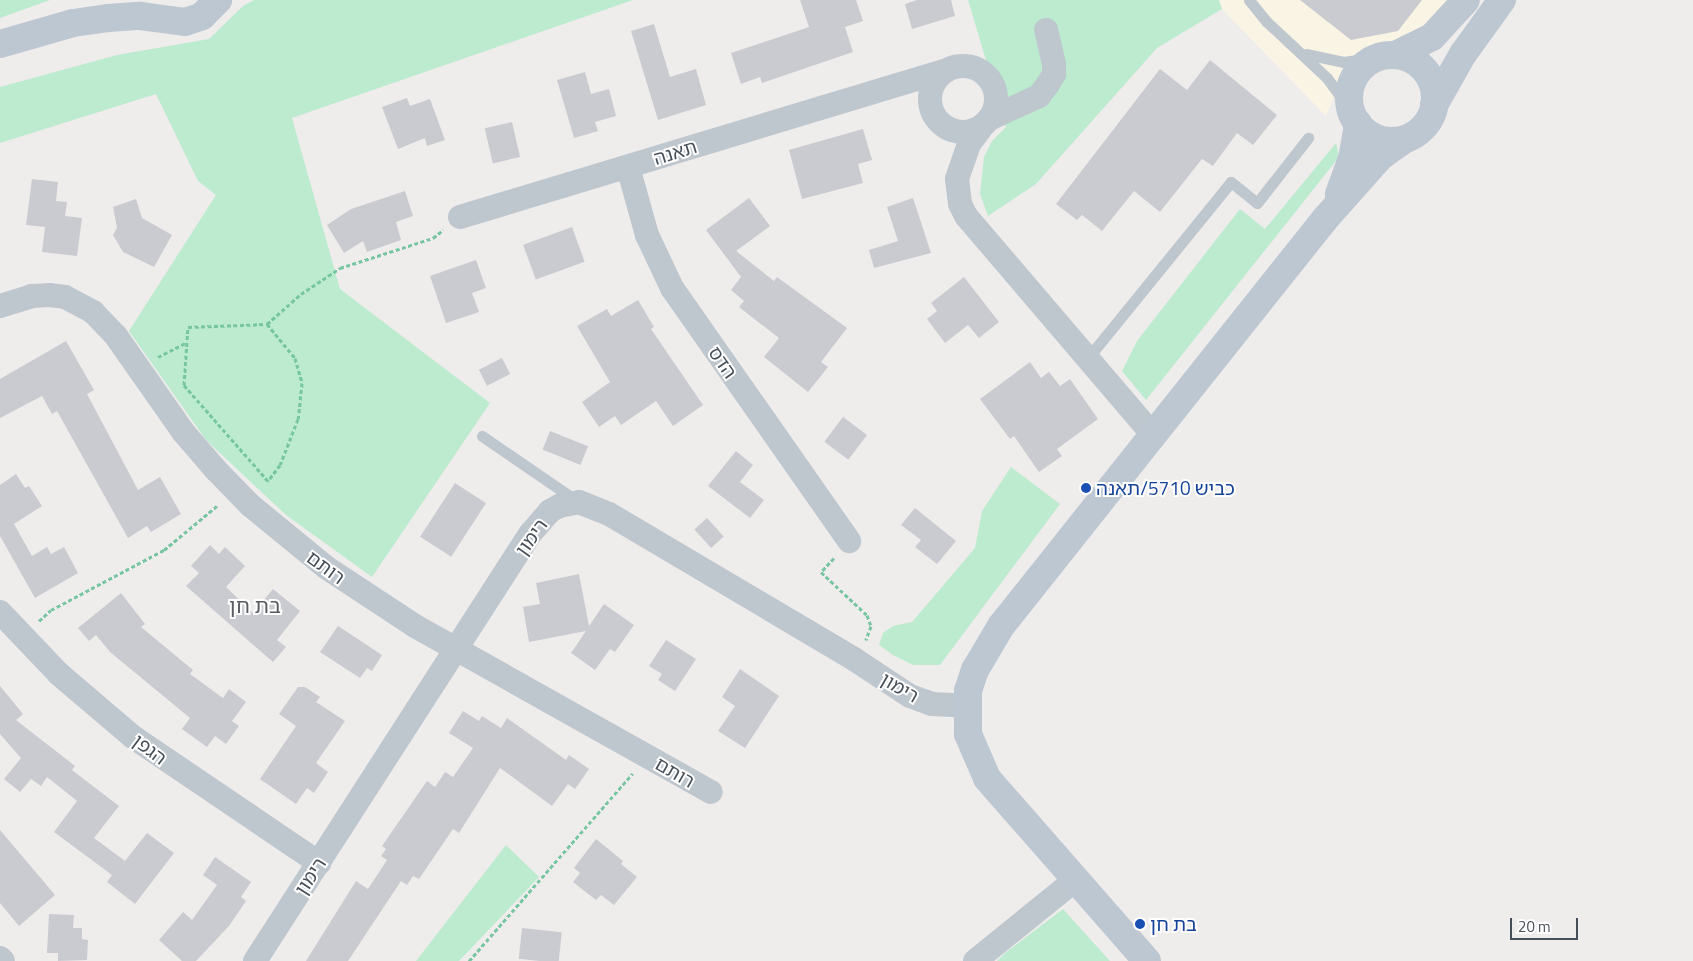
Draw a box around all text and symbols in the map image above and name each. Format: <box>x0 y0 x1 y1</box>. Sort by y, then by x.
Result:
street label: תאנה <box>651 135 699 169</box>
street label: הדס <box>704 342 742 382</box>
place label: כביש 5710/תאנה <box>1096 477 1235 499</box>
marker: כביש 5710/תאנה <box>1080 482 1092 494</box>
street label: רימון <box>510 514 552 560</box>
street label: רותם <box>302 546 350 588</box>
district label: בת חן <box>229 592 281 618</box>
street label: רימון <box>877 667 923 707</box>
street label: הגפן <box>129 729 171 769</box>
street label: רותם <box>651 752 699 792</box>
street label: רימון <box>290 853 330 899</box>
scale bar <box>1513 908 1580 940</box>
place label: בת חן <box>1150 913 1197 935</box>
text: 20 m <box>1518 915 1551 938</box>
marker: בת חן <box>1134 918 1146 930</box>

